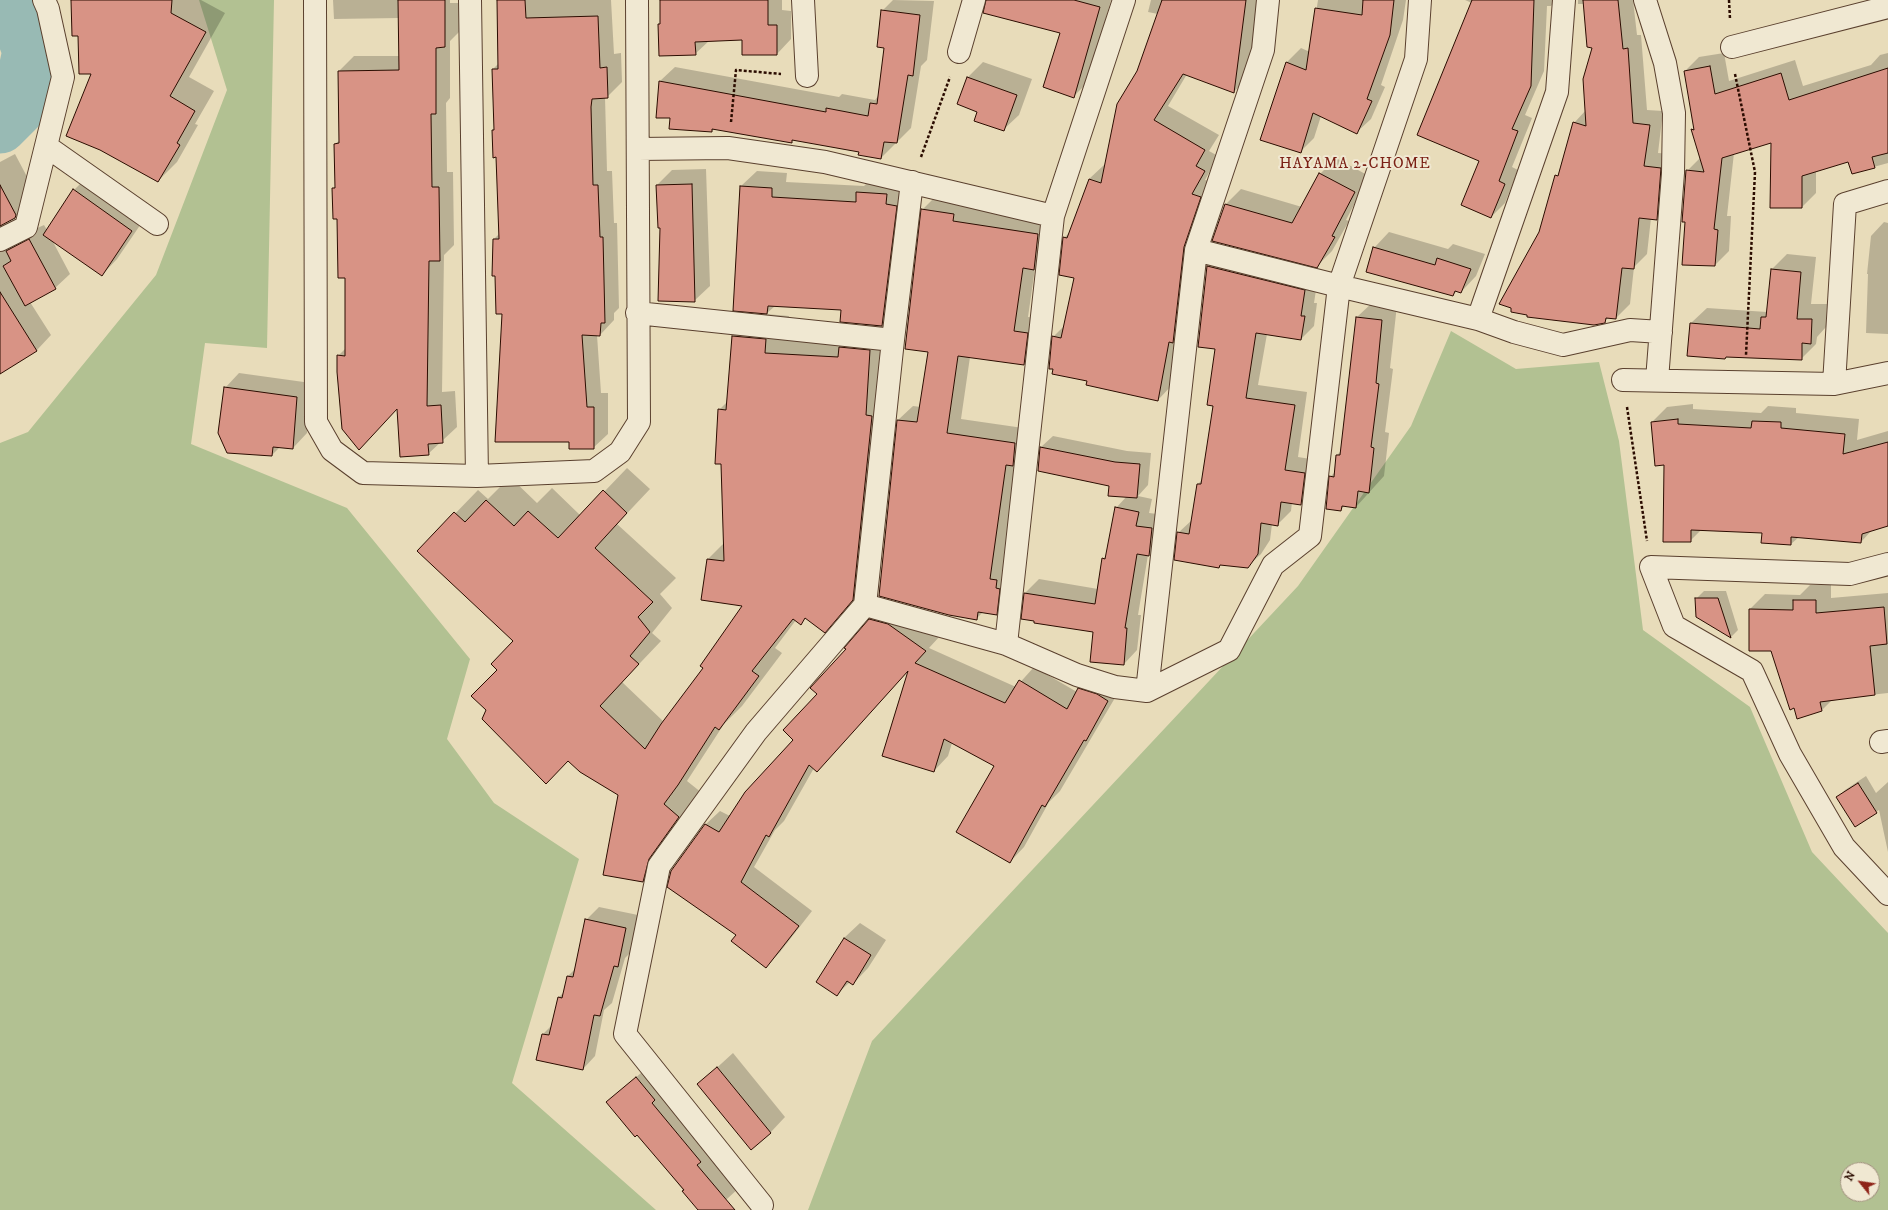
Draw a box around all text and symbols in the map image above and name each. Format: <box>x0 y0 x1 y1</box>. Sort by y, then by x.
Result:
district label: HAYAMA 2-CHOME <box>1279 156 1431 174</box>
north arrow <box>1840 1162 1880 1202</box>
text: N <box>1842 1169 1859 1184</box>

